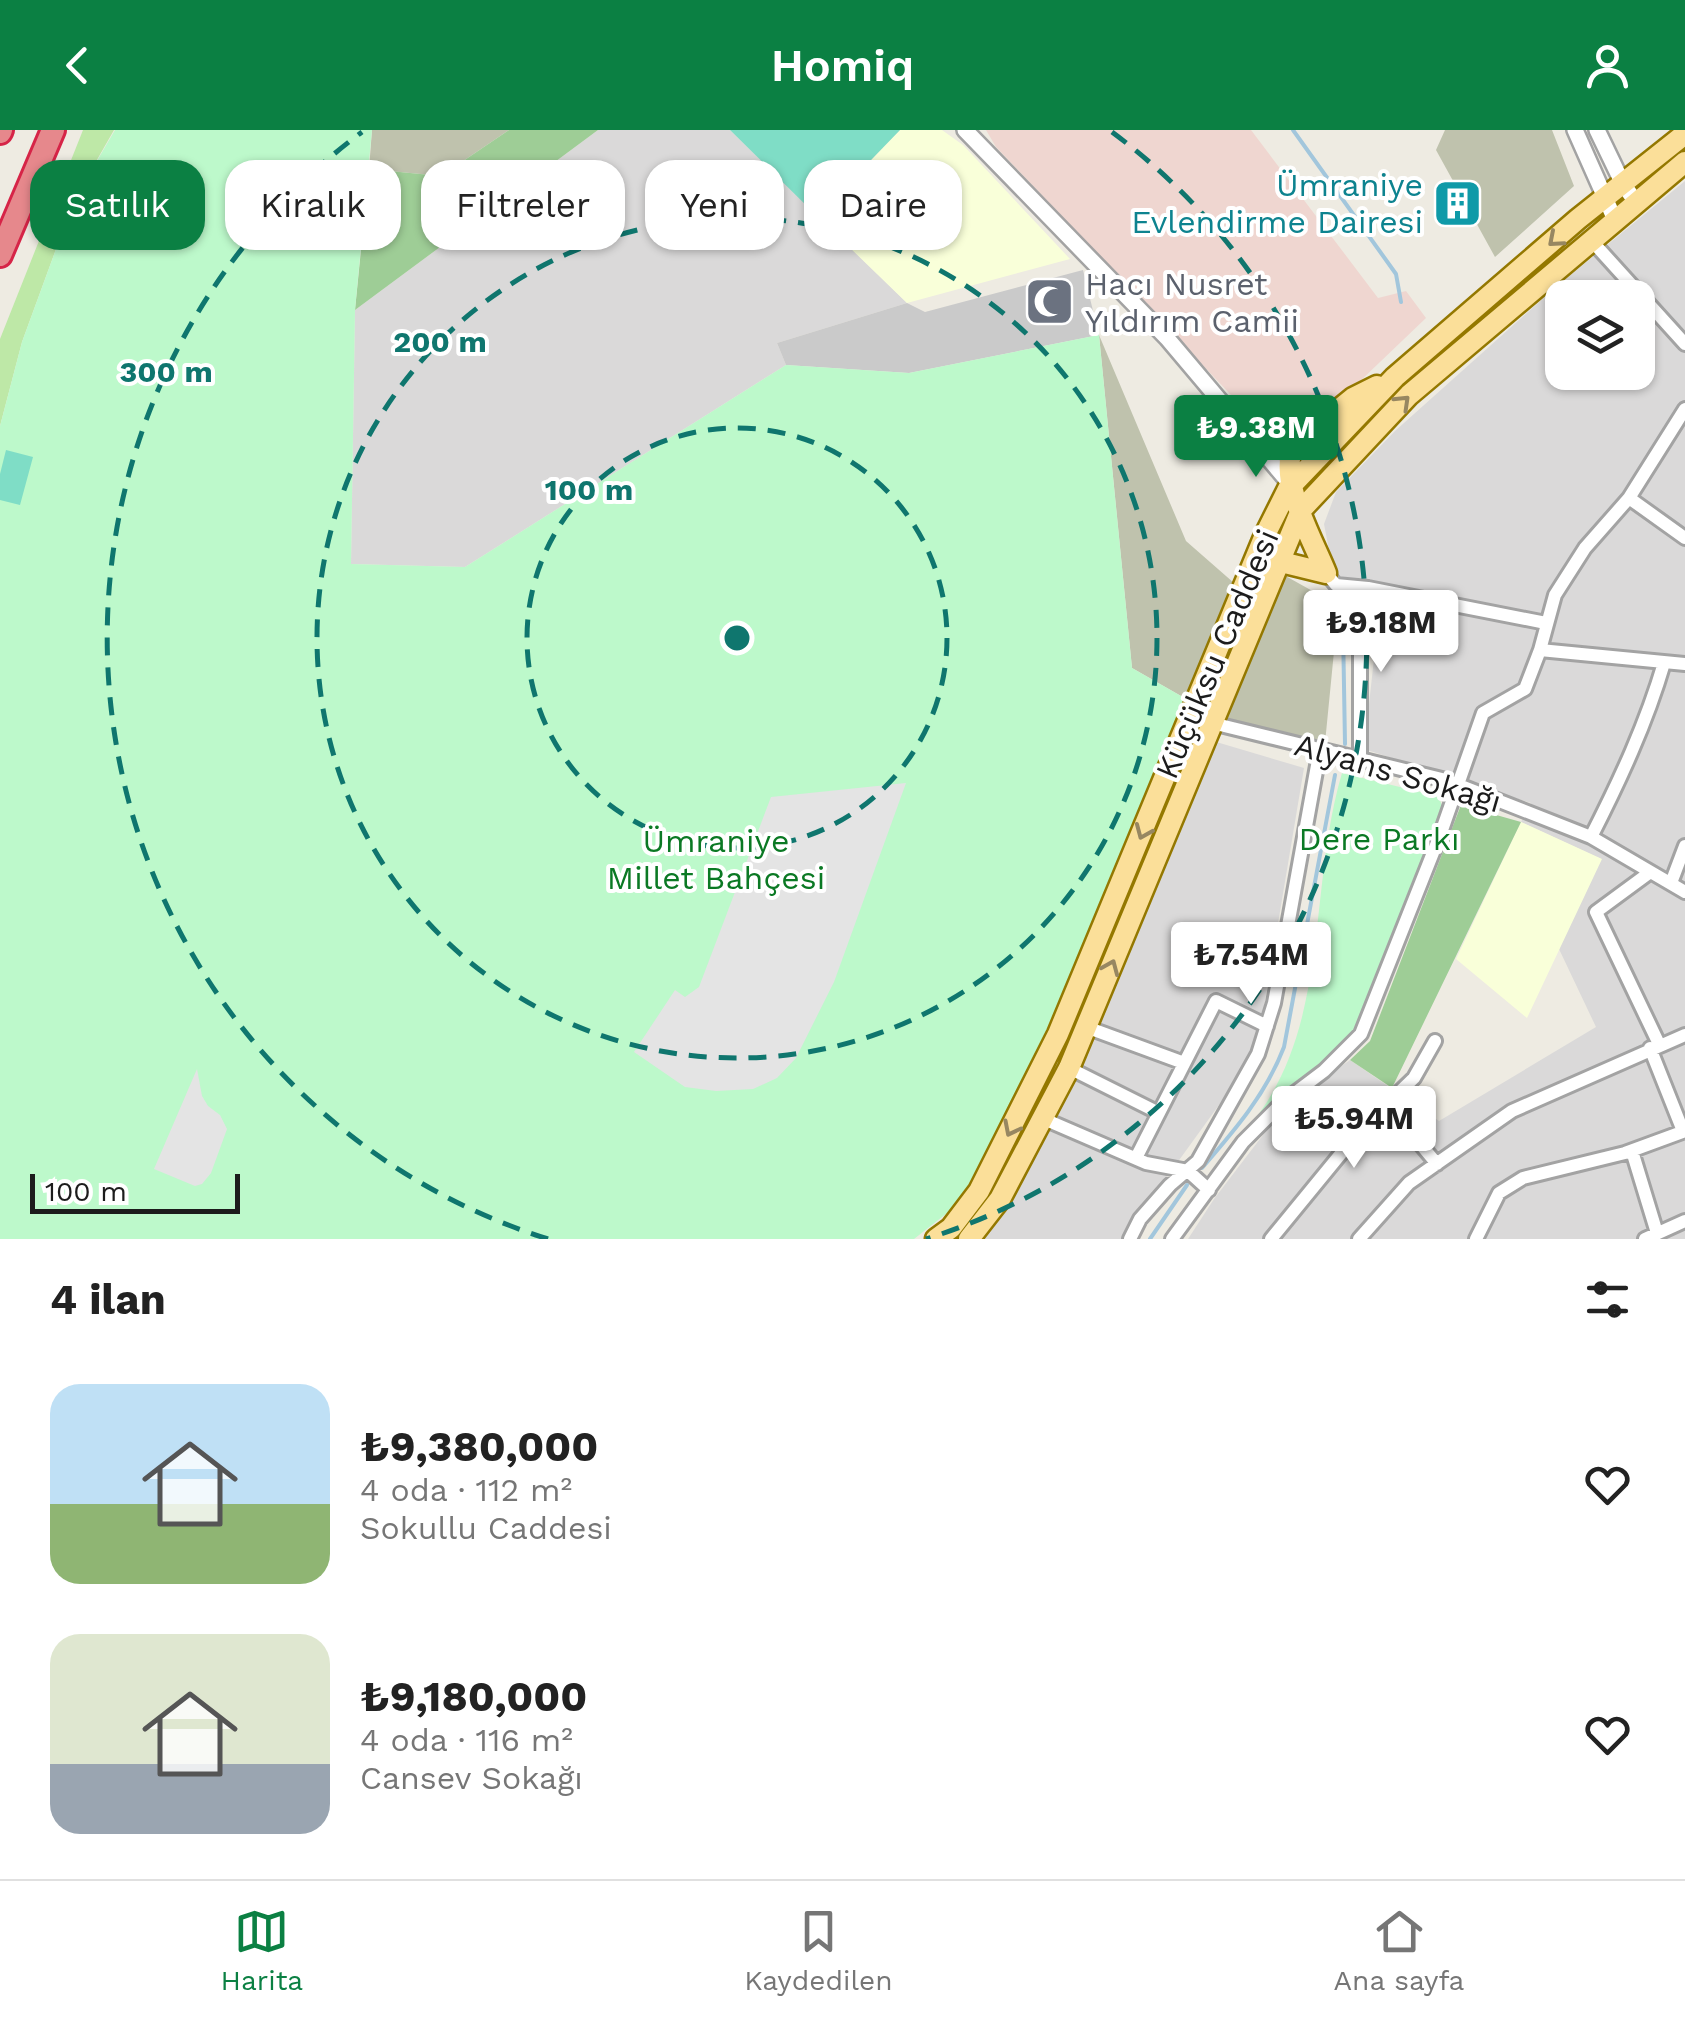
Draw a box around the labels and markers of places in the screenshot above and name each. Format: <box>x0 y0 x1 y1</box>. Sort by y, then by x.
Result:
place label: Ümraniye Evlendirme Dairesi <box>1131 166 1423 241</box>
building icon: Ümraniye Evlendirme Dairesi <box>1432 177 1484 229</box>
place label: Hacı Nusret Yıldırım Camii <box>1085 265 1299 340</box>
mosque icon: Hacı Nusret Yıldırım Camii <box>1024 276 1076 328</box>
pin: ₺9.38M <box>1175 395 1337 480</box>
pin: ₺9.18M <box>1300 590 1462 675</box>
centre of rings <box>719 620 755 656</box>
pin: ₺7.54M <box>1170 922 1332 1007</box>
pin: ₺5.94M <box>1273 1086 1435 1171</box>

